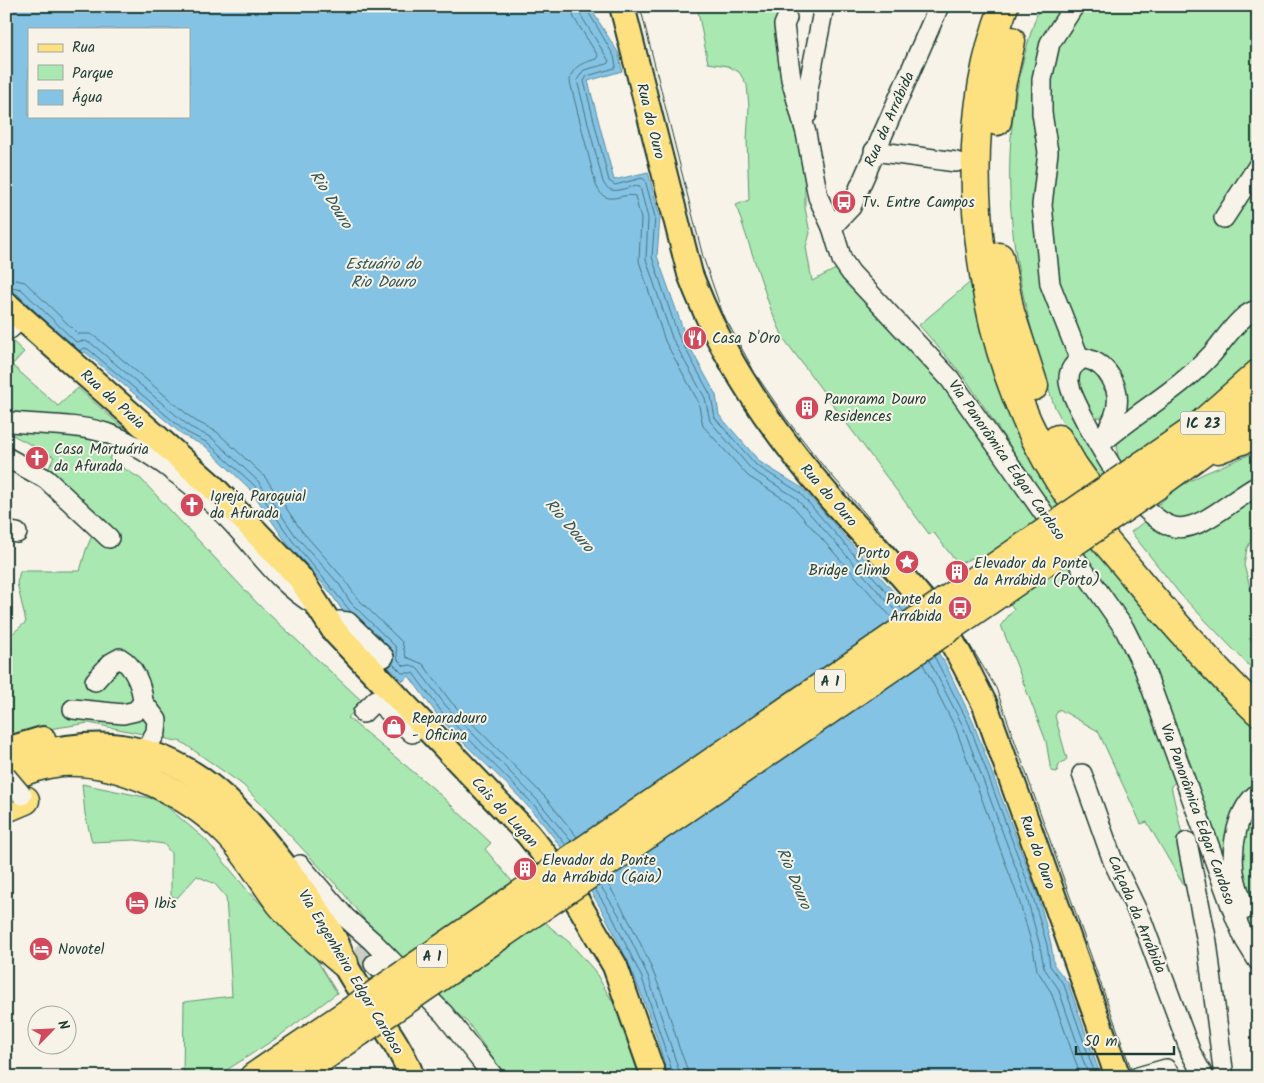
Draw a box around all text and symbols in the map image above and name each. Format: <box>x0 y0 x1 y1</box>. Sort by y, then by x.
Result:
legend <box>28 28 190 118</box>
text: Rua <box>72 36 95 60</box>
text: Parque <box>72 62 113 86</box>
street label: Rua da Arrábida <box>858 68 922 171</box>
street label: Rua do Ouro <box>629 81 671 162</box>
text: Água <box>72 86 103 110</box>
water label: Rio Douro <box>303 166 359 235</box>
bus stop icon: Tv. Entre Campos <box>831 189 857 215</box>
place label: Tv. Entre Campos <box>862 191 975 215</box>
water label: Estuário do Rio Douro <box>345 252 423 295</box>
restaurant icon: Casa D'Oro <box>682 325 708 351</box>
place label: Casa D'Oro <box>712 327 780 351</box>
street label: Rua da Praia <box>74 364 150 436</box>
street label: Via Panorâmica Edgar Cardoso <box>941 375 1071 546</box>
place label: Panorama Douro Residences <box>824 388 927 429</box>
building icon: Panorama Douro Residences <box>794 395 820 421</box>
road number: IC 23 <box>1180 412 1226 434</box>
place label: Casa Mortuária da Afurada <box>54 438 149 479</box>
church icon: Casa Mortuária da Afurada <box>24 445 50 471</box>
street label: Rua do Ouro <box>794 459 863 533</box>
place label: Igreja Paroquial da Afurada <box>210 485 306 526</box>
church icon: Igreja Paroquial da Afurada <box>179 492 205 518</box>
water label: Rio Douro <box>538 493 601 560</box>
place label: Porto Bridge Climb <box>808 542 890 583</box>
place icon: Porto Bridge Climb <box>894 549 920 575</box>
place label: Elevador da Ponte da Arrábida (Porto) <box>974 552 1100 593</box>
building icon: Elevador da Ponte da Arrábida (Porto) <box>944 559 970 585</box>
place label: Ponte da Arrábida <box>886 588 942 629</box>
bus stop icon: Ponte da Arrábida <box>947 595 973 621</box>
road number: A 1 <box>815 669 845 692</box>
place label: Reparadouro - Oficina <box>412 707 487 748</box>
shop icon: Reparadouro - Oficina <box>381 714 407 740</box>
street label: Via Panorâmica Edgar Cardoso <box>1153 720 1241 909</box>
street label: Cais do Lugan <box>465 772 544 854</box>
street label: Rua do Ouro <box>1013 812 1062 893</box>
water label: Rio Douro <box>769 844 818 915</box>
place label: Elevador da Ponte da Arrábida (Gaia) <box>542 849 662 890</box>
street label: Calçada da Arrábida <box>1100 851 1172 977</box>
building icon: Elevador da Ponte da Arrábida (Gaia) <box>512 856 538 882</box>
street label: Via Engenheiro Edgar Cardoso <box>291 885 409 1060</box>
hotel icon: Ibis <box>124 890 150 916</box>
place label: Ibis <box>154 892 177 916</box>
hotel icon: Novotel <box>28 936 54 962</box>
place label: Novotel <box>58 938 105 962</box>
road number: A 1 <box>417 944 447 968</box>
north arrow <box>28 1006 78 1056</box>
text: N <box>51 1017 75 1034</box>
scale bar <box>1076 1023 1174 1055</box>
text: 50 m <box>1084 1030 1118 1054</box>

